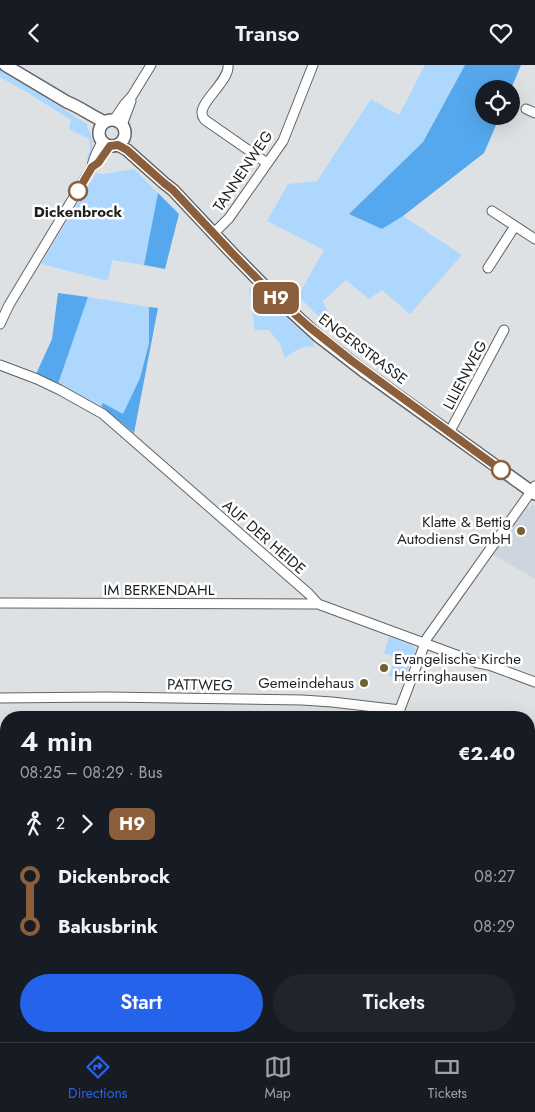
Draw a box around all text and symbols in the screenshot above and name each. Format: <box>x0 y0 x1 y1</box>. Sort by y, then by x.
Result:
text: Transo <box>235 17 300 49</box>
icon: back <box>20 19 48 47</box>
icon: heart <box>487 19 515 47</box>
map controls <box>475 80 520 125</box>
button: locate <box>475 80 520 125</box>
street label: TANNENWEG <box>208 126 278 216</box>
marker: Dickenbrock <box>68 181 88 201</box>
place label: Dickenbrock <box>34 201 122 223</box>
line badge: H9 <box>254 282 298 314</box>
text: H9 <box>263 285 289 311</box>
street label: ENGERSTRASSE <box>314 308 412 390</box>
street label: LILIENWEG <box>438 337 492 413</box>
unlabelled marker <box>491 460 511 480</box>
street label: AUF DER HEIDE <box>218 495 310 579</box>
place label: Klatte & Bettig Autodienst GmbH <box>397 511 511 550</box>
marker: Klatte & Bettig Autodienst GmbH <box>515 525 527 537</box>
street label: IM BERKENDAHL <box>104 579 215 601</box>
place label: Evangelische Kirche Herringhausen <box>394 648 521 687</box>
marker: Evangelische Kirche Herringhausen <box>378 662 390 674</box>
place label: Gemeindehaus <box>258 672 354 694</box>
street label: PATTWEG <box>167 673 233 697</box>
marker: Gemeindehaus <box>358 677 370 689</box>
text: 4 min <box>20 721 93 762</box>
text: €2.40 <box>458 740 515 767</box>
text: 08:25 – 08:29 · Bus <box>20 761 162 784</box>
icon: walk <box>20 810 48 838</box>
icon: forward <box>73 810 101 838</box>
text: H9 <box>119 811 145 837</box>
text: 2 <box>56 812 65 835</box>
text: Dickenbrock <box>58 863 170 890</box>
text: 08:27 <box>474 865 515 888</box>
text: Bakusbrink <box>58 913 158 940</box>
text: 08:29 <box>474 915 515 938</box>
button: Start <box>20 974 263 1032</box>
button: Tickets <box>273 974 515 1032</box>
tab: Directions <box>68 1053 127 1103</box>
tab: Map <box>264 1053 292 1103</box>
tab: Tickets <box>428 1053 467 1103</box>

